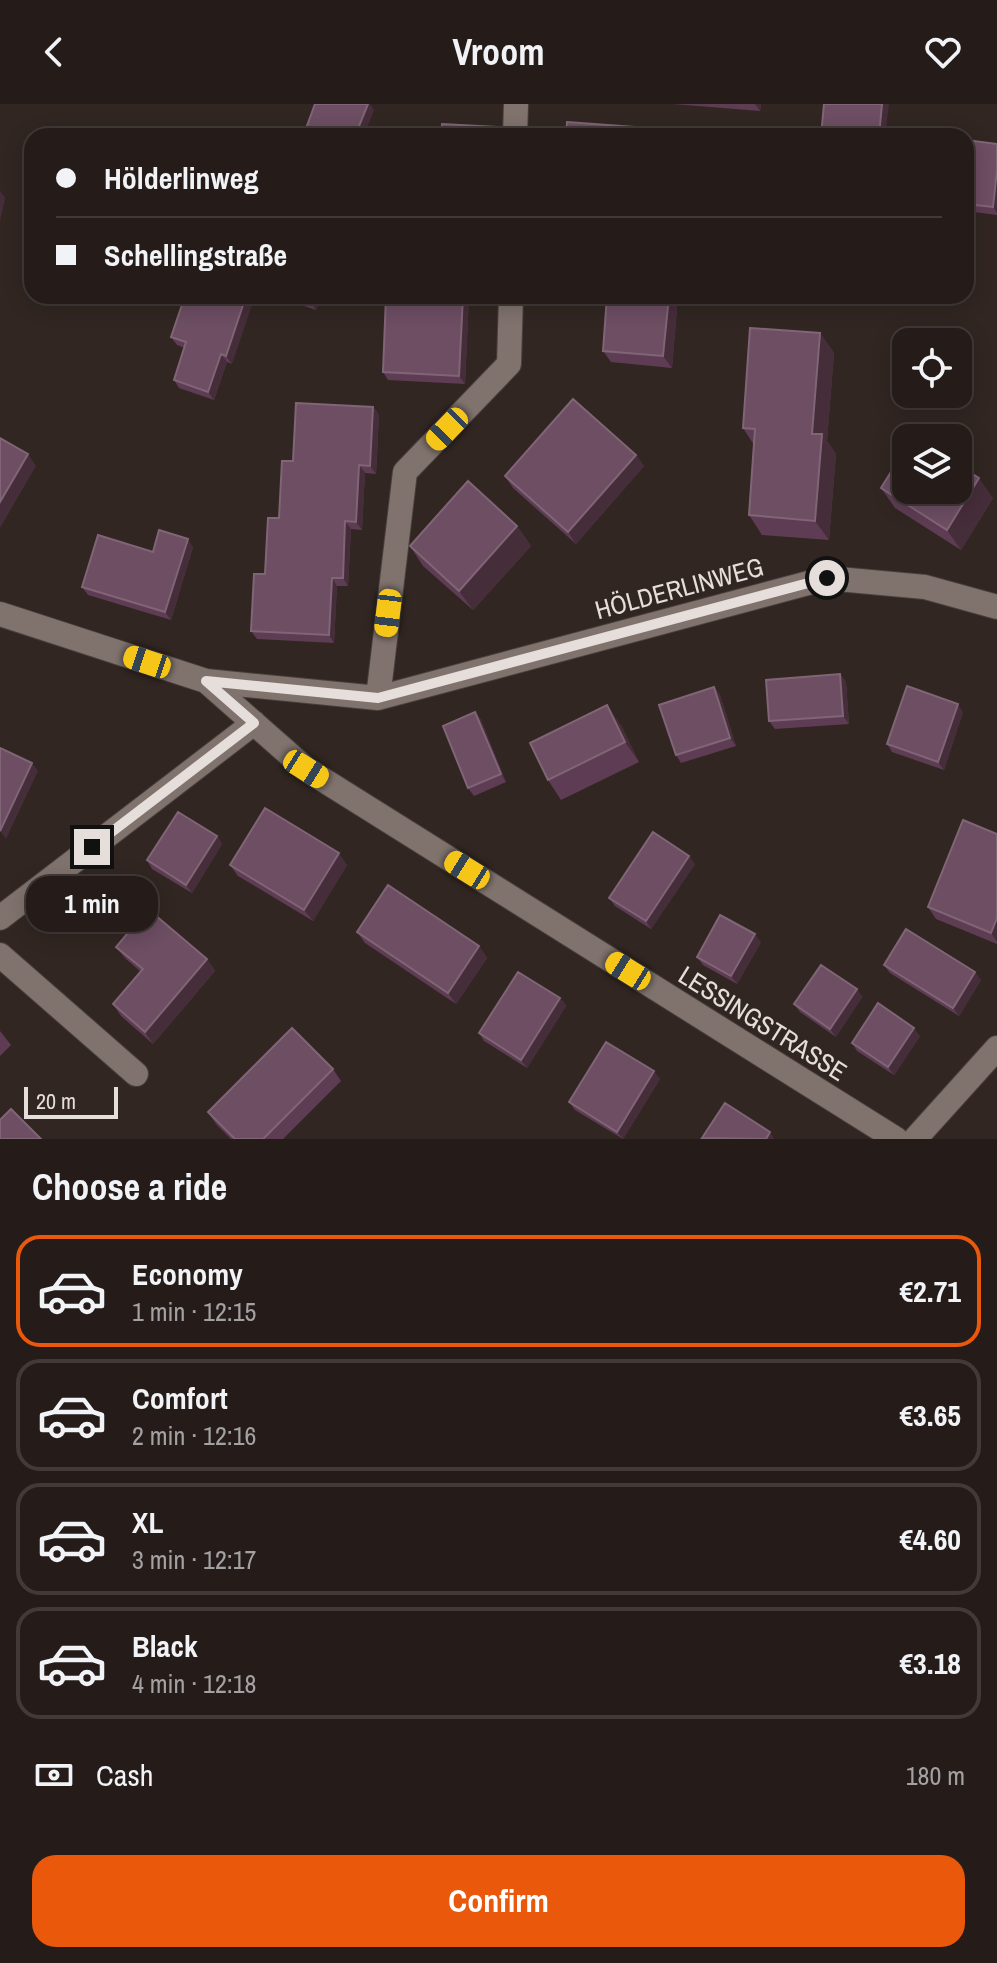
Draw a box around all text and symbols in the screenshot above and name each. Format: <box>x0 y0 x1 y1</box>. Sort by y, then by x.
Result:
text: Vroom <box>453 28 544 76</box>
icon: back <box>32 30 76 74</box>
icon: heart <box>921 30 965 74</box>
text: Hölderlinweg <box>104 158 258 198</box>
text: Schellingstraße <box>104 235 287 275</box>
map controls <box>892 328 972 504</box>
button: locate <box>892 328 972 408</box>
car <box>422 403 472 455</box>
button: layers <box>892 424 972 504</box>
street label: HÖLDERLINWEG <box>591 549 767 627</box>
route start <box>809 560 845 596</box>
car <box>373 588 403 638</box>
car <box>120 643 174 681</box>
car <box>279 746 333 792</box>
route end <box>74 829 110 865</box>
car <box>440 847 494 893</box>
callout: 1 min <box>26 875 158 931</box>
text: 1 min <box>64 886 120 921</box>
car <box>601 948 655 994</box>
street label: LESSINGSTRASSE <box>672 957 854 1089</box>
scale bar <box>24 1083 118 1119</box>
text: 20 m <box>36 1086 76 1116</box>
text: Choose a ride <box>32 1163 227 1211</box>
text: Economy <box>132 1254 243 1294</box>
icon: car <box>36 1255 108 1327</box>
text: €2.71 <box>899 1271 961 1311</box>
text: 1 min · 12:15 <box>132 1294 256 1329</box>
text: Comfort <box>132 1378 228 1418</box>
icon: car <box>36 1379 108 1451</box>
text: €3.65 <box>899 1395 961 1435</box>
text: 2 min · 12:16 <box>132 1418 256 1453</box>
text: XL <box>132 1502 163 1542</box>
icon: car <box>36 1503 108 1575</box>
text: €4.60 <box>899 1519 961 1559</box>
text: 3 min · 12:17 <box>132 1542 256 1577</box>
text: Black <box>132 1626 198 1666</box>
icon: car <box>36 1627 108 1699</box>
text: €3.18 <box>899 1643 961 1683</box>
text: 4 min · 12:18 <box>132 1666 256 1701</box>
icon: cash <box>32 1753 76 1797</box>
text: Cash <box>96 1755 153 1795</box>
text: 180 m <box>906 1758 965 1793</box>
button: Confirm <box>32 1855 965 1947</box>

